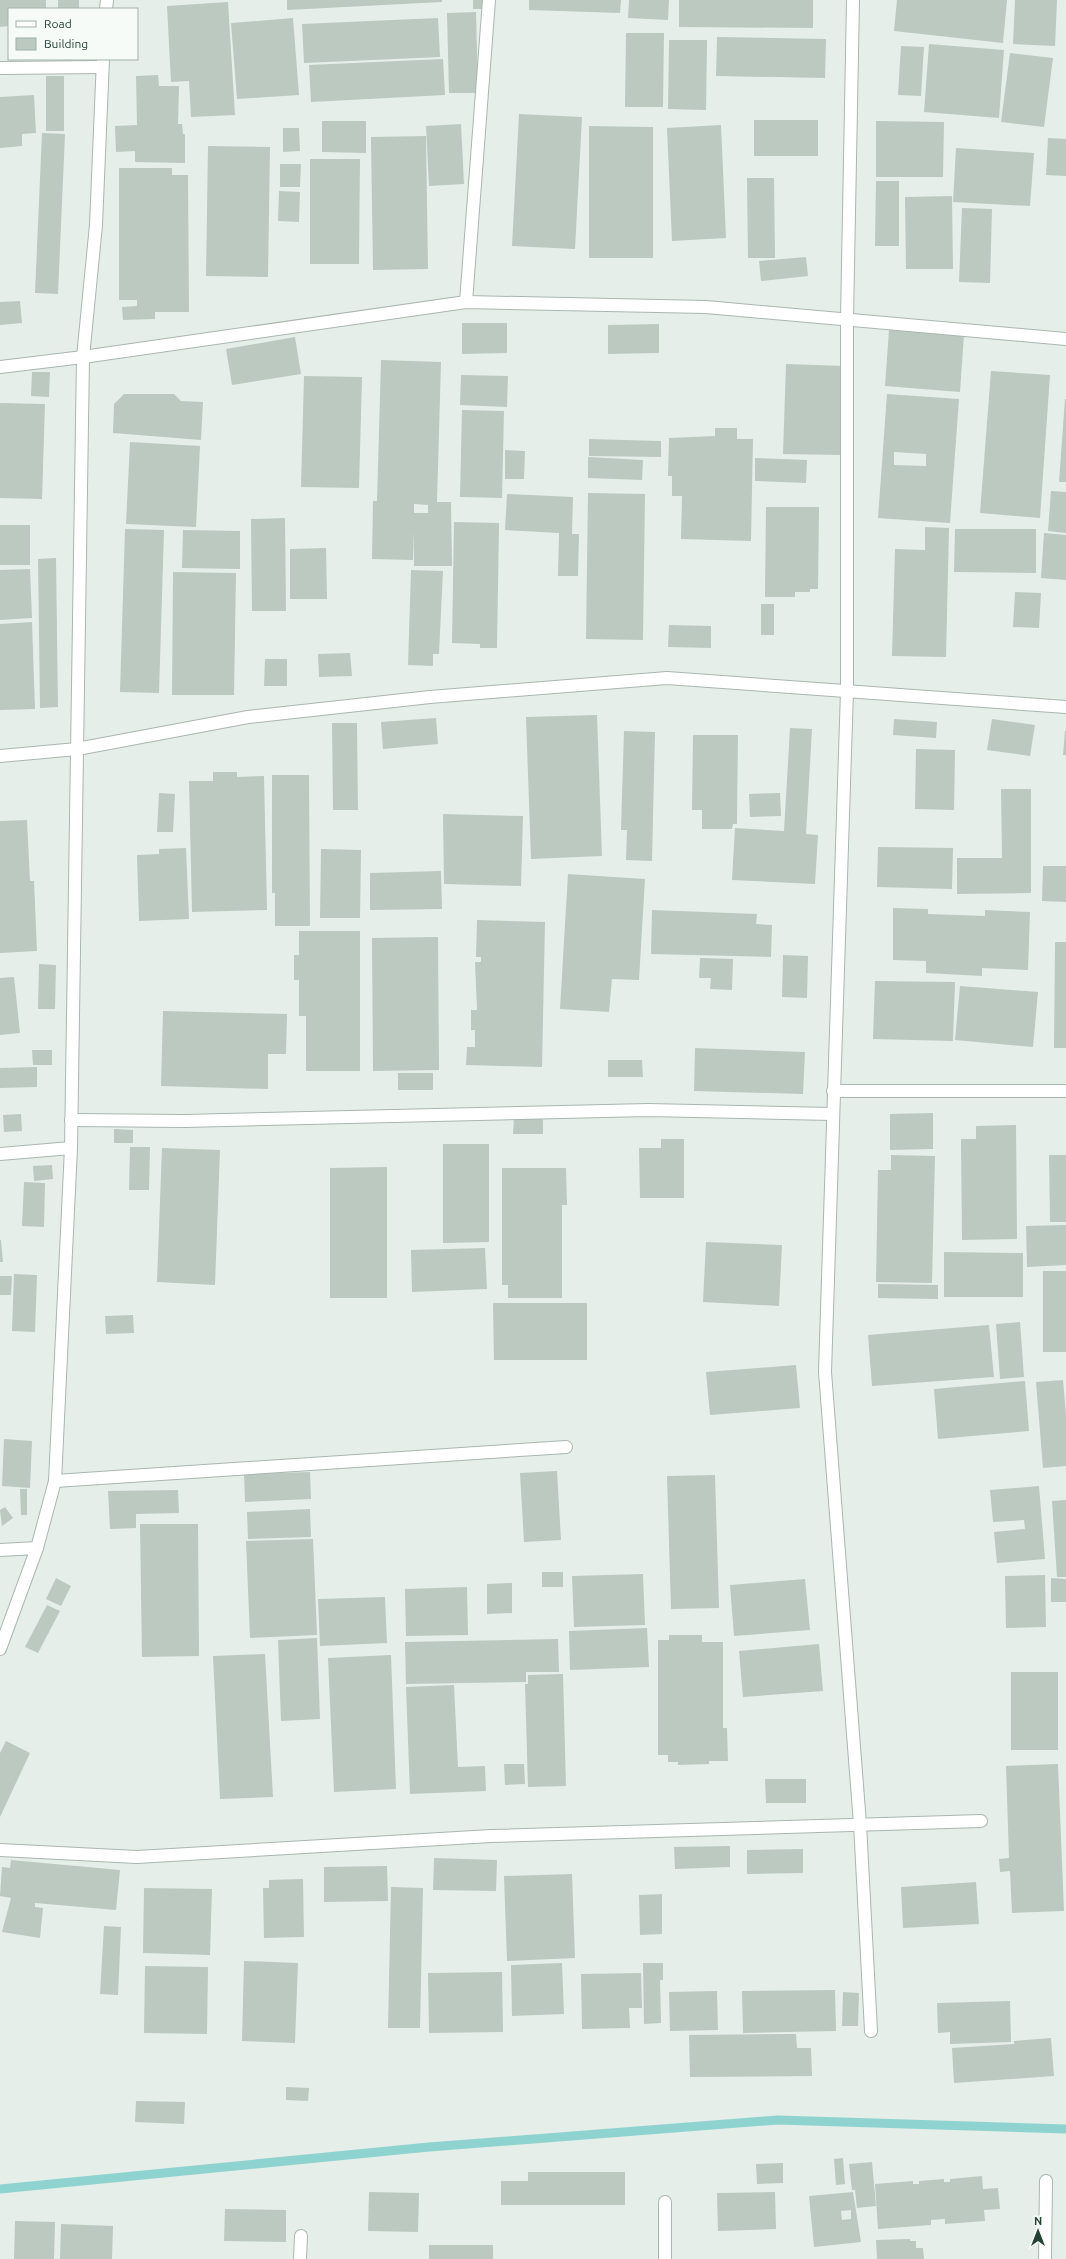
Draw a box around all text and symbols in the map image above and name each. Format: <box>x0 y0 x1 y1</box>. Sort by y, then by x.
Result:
legend <box>8 8 138 60</box>
text: Road <box>44 17 72 30</box>
text: Building <box>44 37 88 50</box>
north arrow <box>1018 2211 1058 2251</box>
text: N <box>1034 2215 1042 2227</box>

